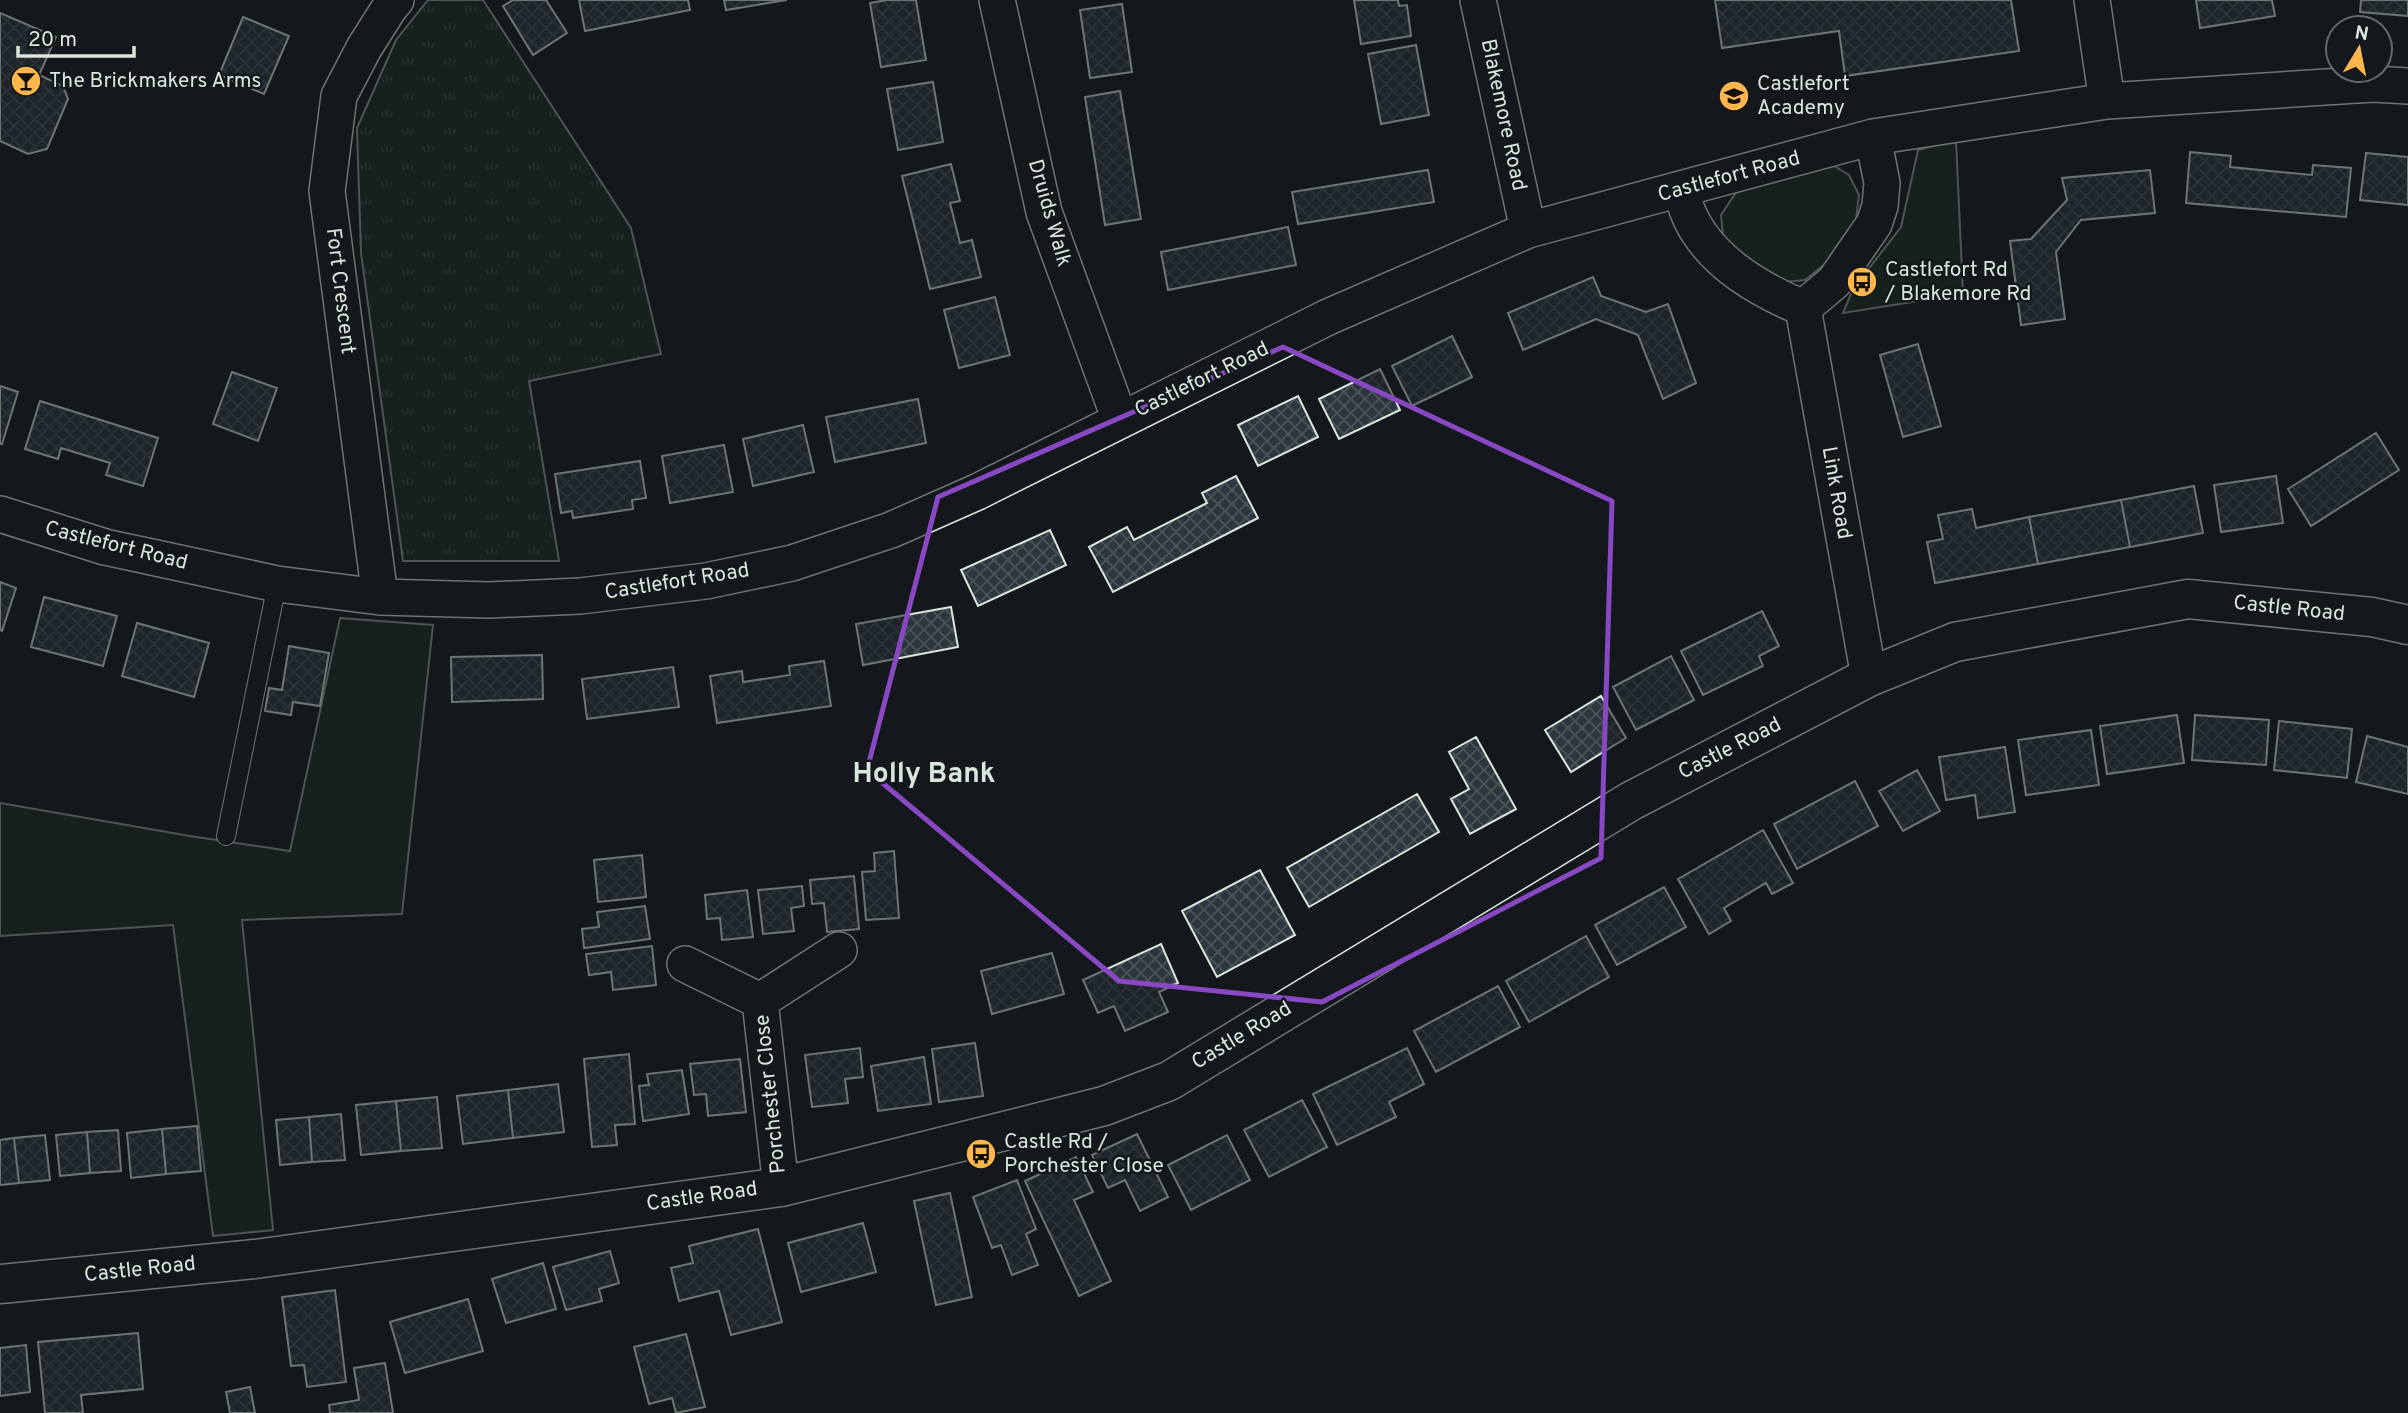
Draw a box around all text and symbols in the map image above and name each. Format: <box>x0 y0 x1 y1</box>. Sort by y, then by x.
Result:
scale bar <box>18 14 133 58</box>
north arrow <box>2324 14 2394 84</box>
text: N <box>2353 21 2370 47</box>
text: 20 m <box>28 27 77 54</box>
street label: Blakemore Road <box>1474 37 1532 193</box>
bar icon: The Brickmakers Arms <box>9 64 43 98</box>
place label: The Brickmakers Arms <box>49 68 261 95</box>
place label: Castlefort Academy <box>1757 71 1850 122</box>
school or university icon: Castlefort Academy <box>1717 79 1751 113</box>
street label: Castlefort Road <box>1655 145 1803 209</box>
street label: Druids Walk <box>1021 156 1077 270</box>
street label: Fort Crescent <box>319 226 361 356</box>
place label: Castlefort Rd / Blakemore Rd <box>1884 257 2031 308</box>
bus stop icon: Castlefort Rd / Blakemore Rd <box>1845 265 1879 299</box>
street label: Castlefort Road <box>1130 336 1274 424</box>
street label: Link Road <box>1815 445 1857 541</box>
street label: Castlefort Road <box>42 515 190 577</box>
street label: Castlefort Road <box>603 557 751 607</box>
street label: Castle Road <box>2232 590 2346 628</box>
street label: Castle Road <box>1674 712 1786 786</box>
district label: Holly Bank <box>853 757 995 793</box>
street label: Castle Road <box>1187 996 1297 1076</box>
street label: Porchester Close <box>749 1013 793 1175</box>
place label: Castle Rd / Porchester Close <box>1004 1129 1164 1180</box>
bus stop icon: Castle Rd / Porchester Close <box>964 1137 998 1171</box>
street label: Castle Road <box>645 1176 759 1218</box>
street label: Castle Road <box>83 1251 197 1289</box>

